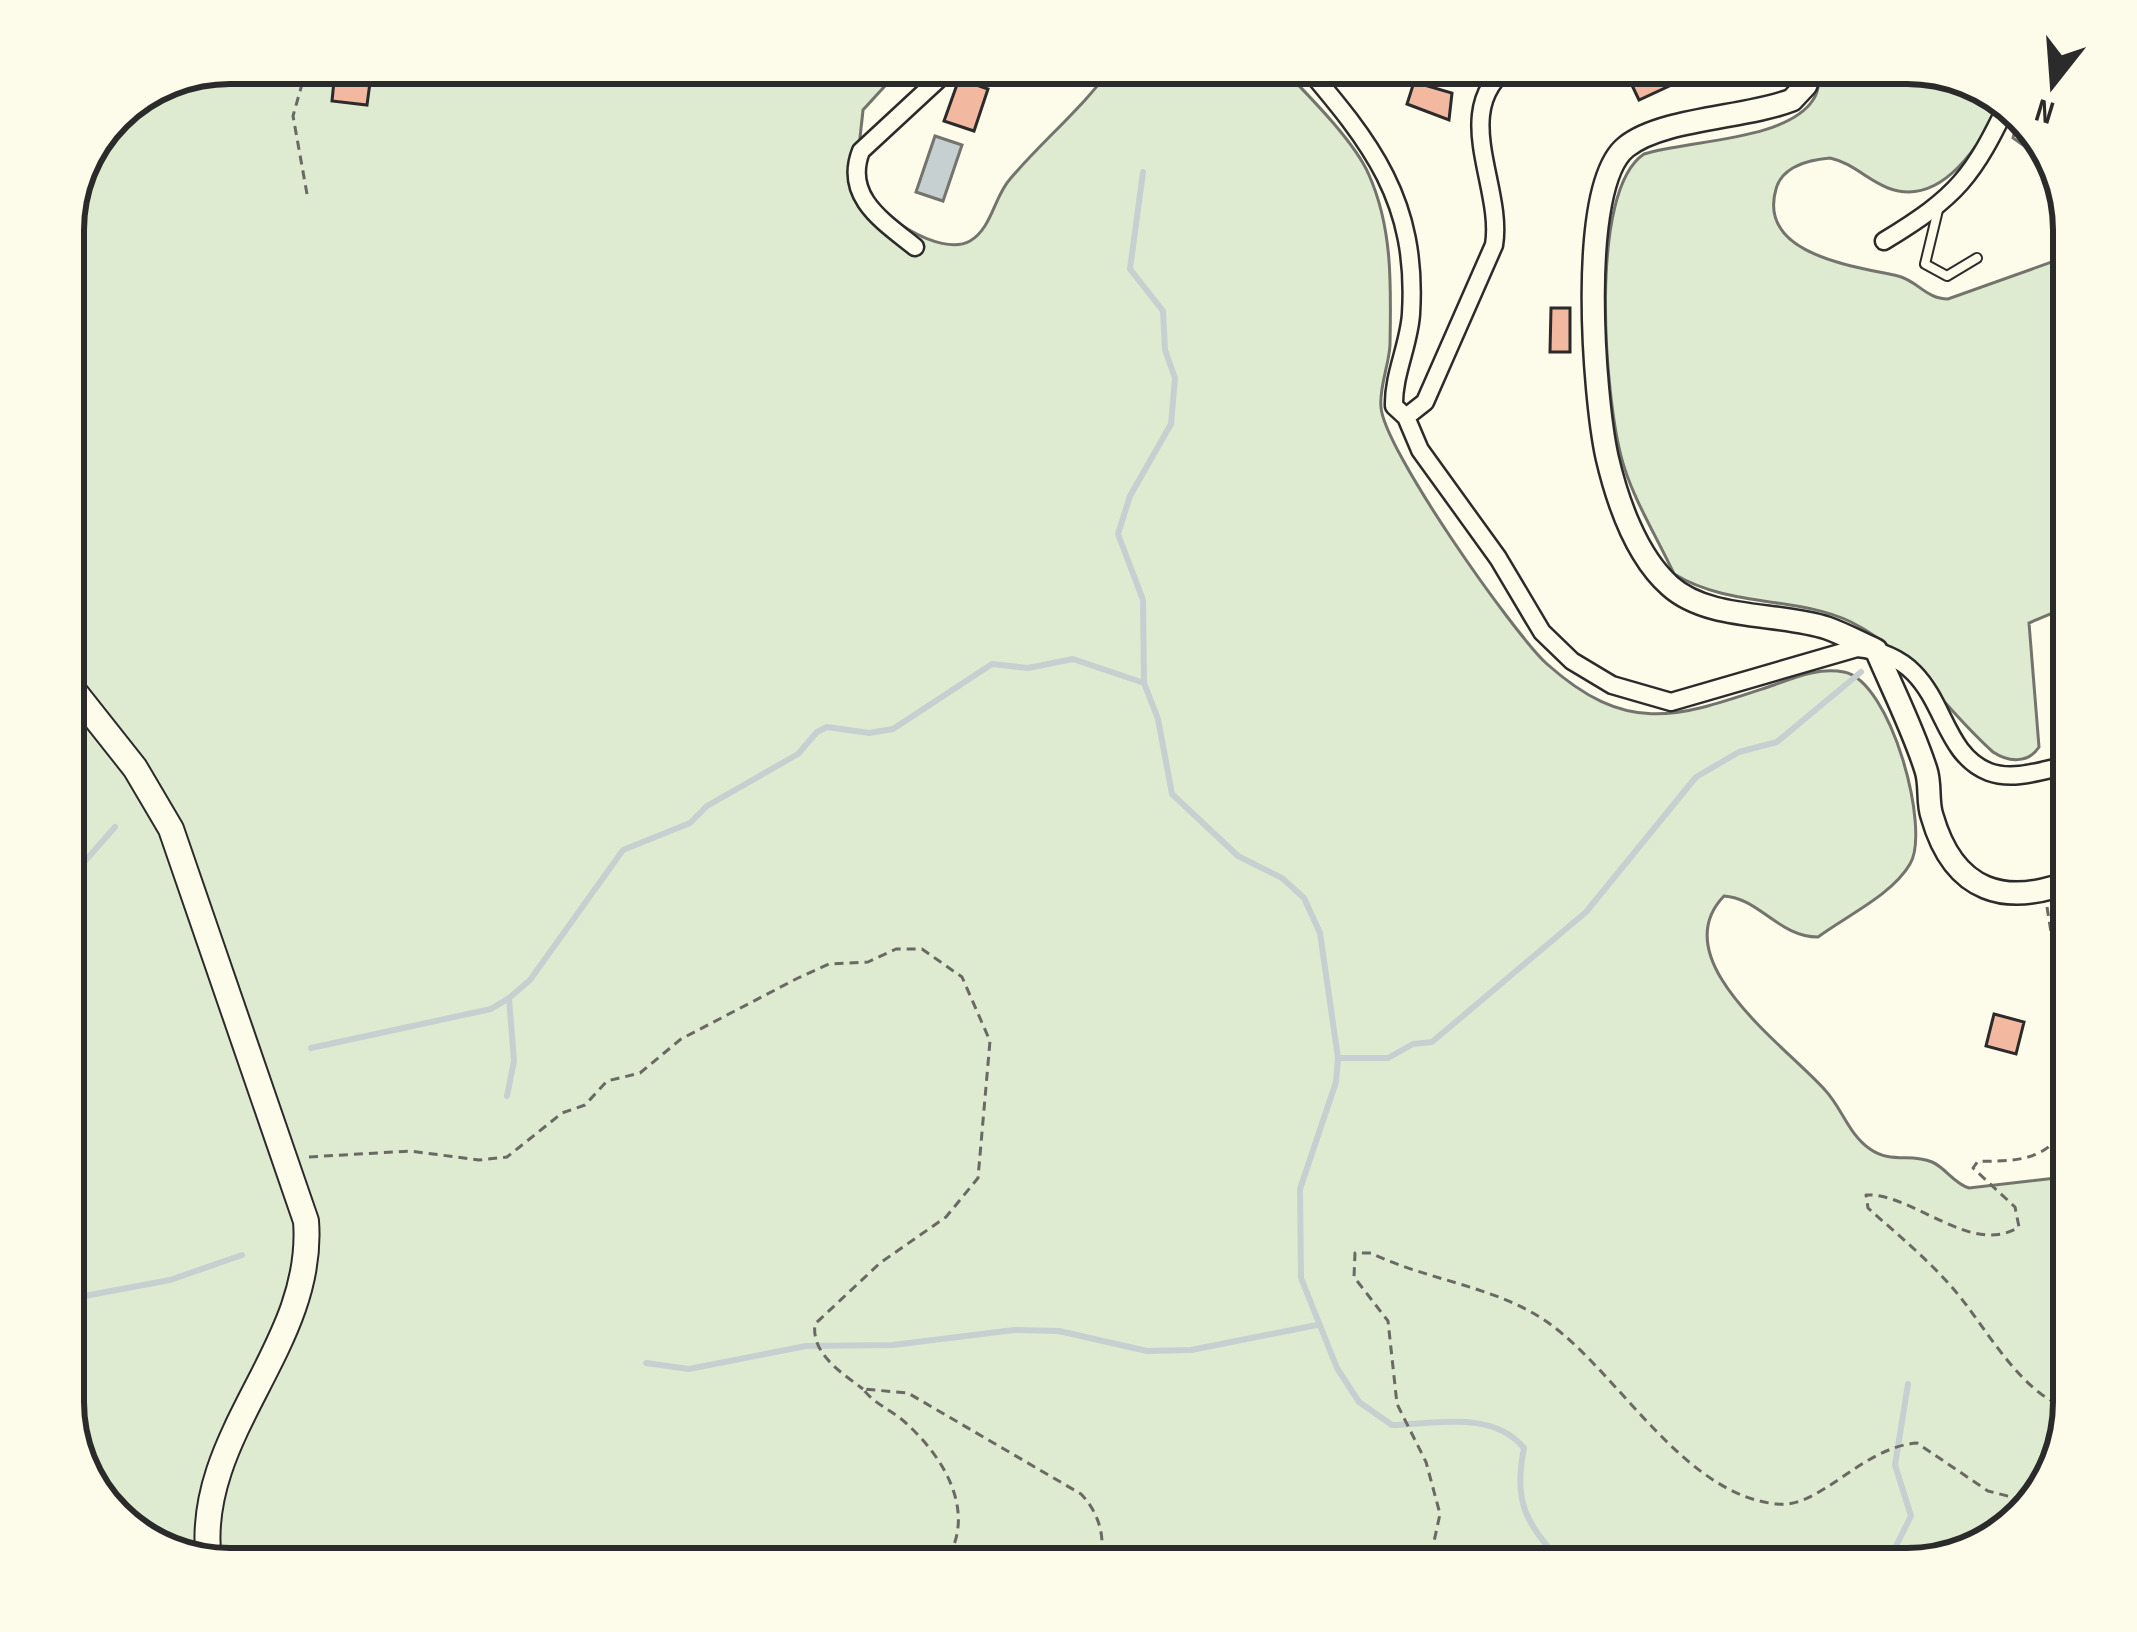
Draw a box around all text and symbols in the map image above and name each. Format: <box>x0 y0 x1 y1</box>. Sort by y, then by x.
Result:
north arrow <box>1993 24 2113 144</box>
text: N <box>2031 89 2059 132</box>

